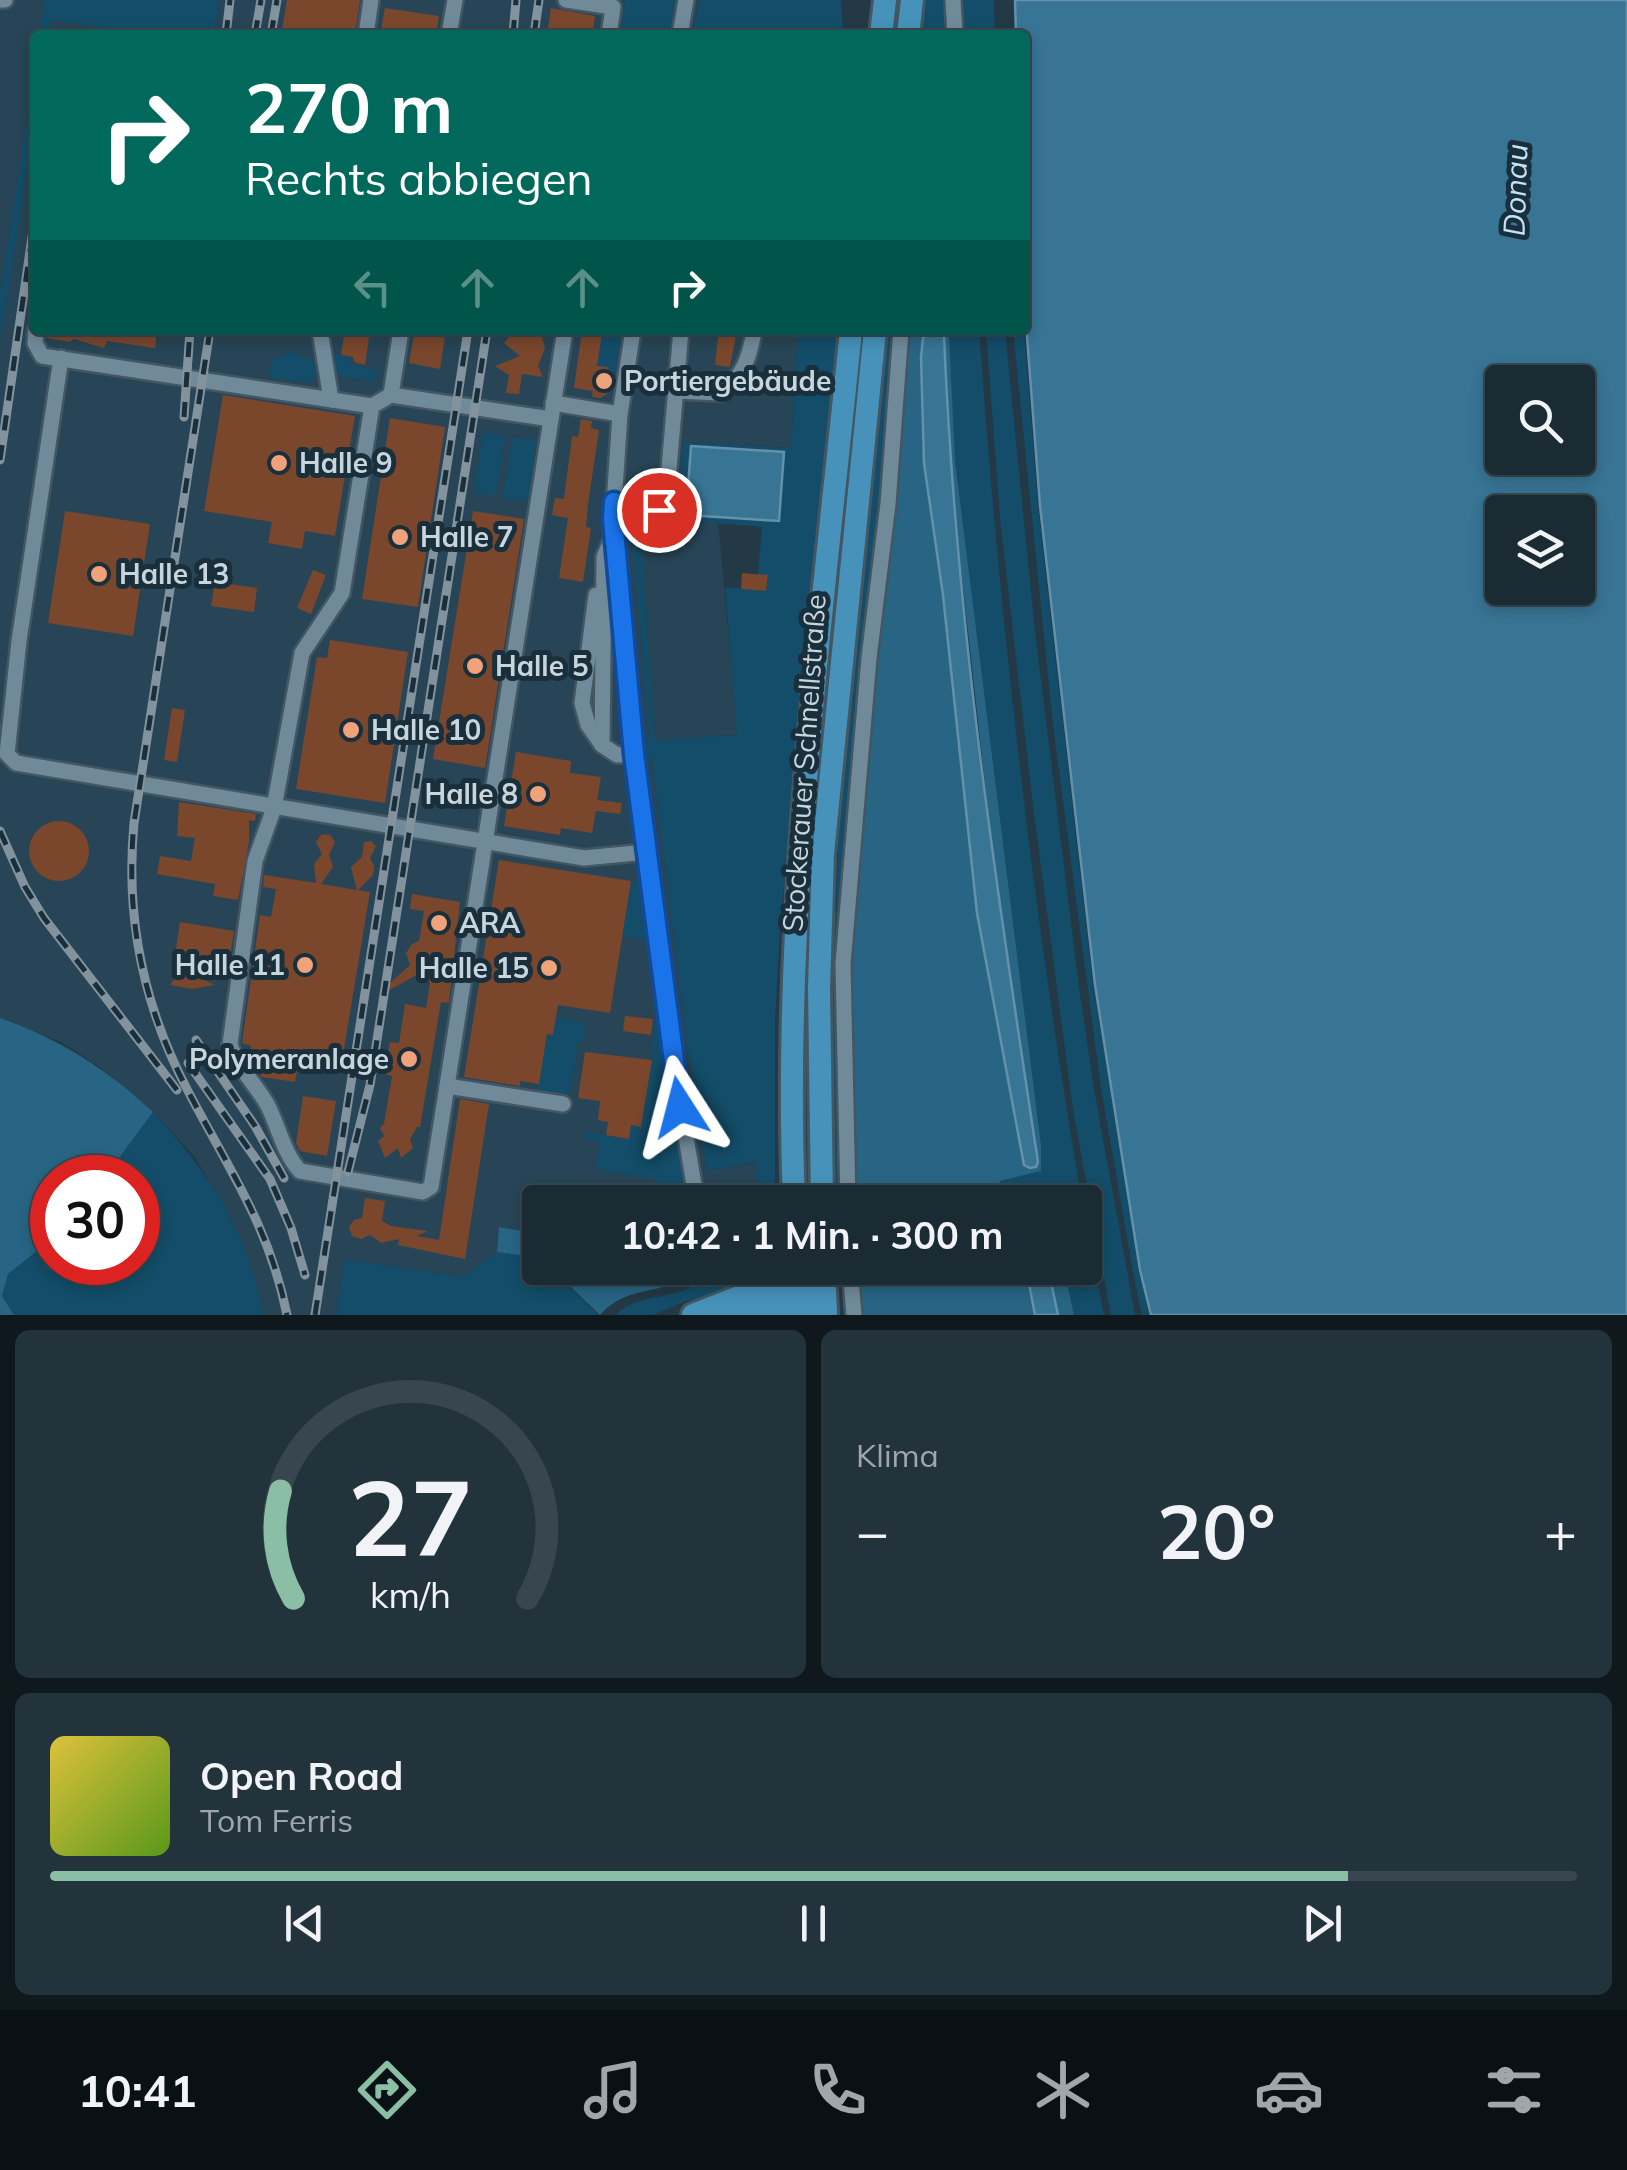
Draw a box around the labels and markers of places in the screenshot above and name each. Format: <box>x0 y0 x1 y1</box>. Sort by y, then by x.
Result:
place label: Portiergebäude <box>624 363 831 398</box>
marker: Portiergebäude <box>593 370 615 392</box>
place label: Halle 9 <box>299 445 392 480</box>
marker: Halle 9 <box>268 452 290 474</box>
pin <box>617 468 702 553</box>
place label: Halle 7 <box>420 519 513 554</box>
marker: Halle 7 <box>389 526 411 548</box>
place label: Halle 13 <box>119 556 229 591</box>
marker: Halle 13 <box>88 563 110 585</box>
place label: Halle 5 <box>495 648 588 683</box>
marker: Halle 5 <box>464 655 486 677</box>
place label: Halle 10 <box>371 712 481 747</box>
marker: Halle 10 <box>340 719 362 741</box>
place label: Halle 8 <box>425 776 518 811</box>
marker: Halle 8 <box>527 783 549 805</box>
place label: ARA <box>459 905 520 940</box>
marker: ARA <box>428 912 450 934</box>
place label: Halle 11 <box>175 947 285 982</box>
place label: Halle 15 <box>419 950 529 985</box>
marker: Halle 11 <box>294 954 316 976</box>
marker: Halle 15 <box>538 957 560 979</box>
place label: Polymeranlage <box>189 1041 389 1076</box>
marker: Polymeranlage <box>398 1048 420 1070</box>

